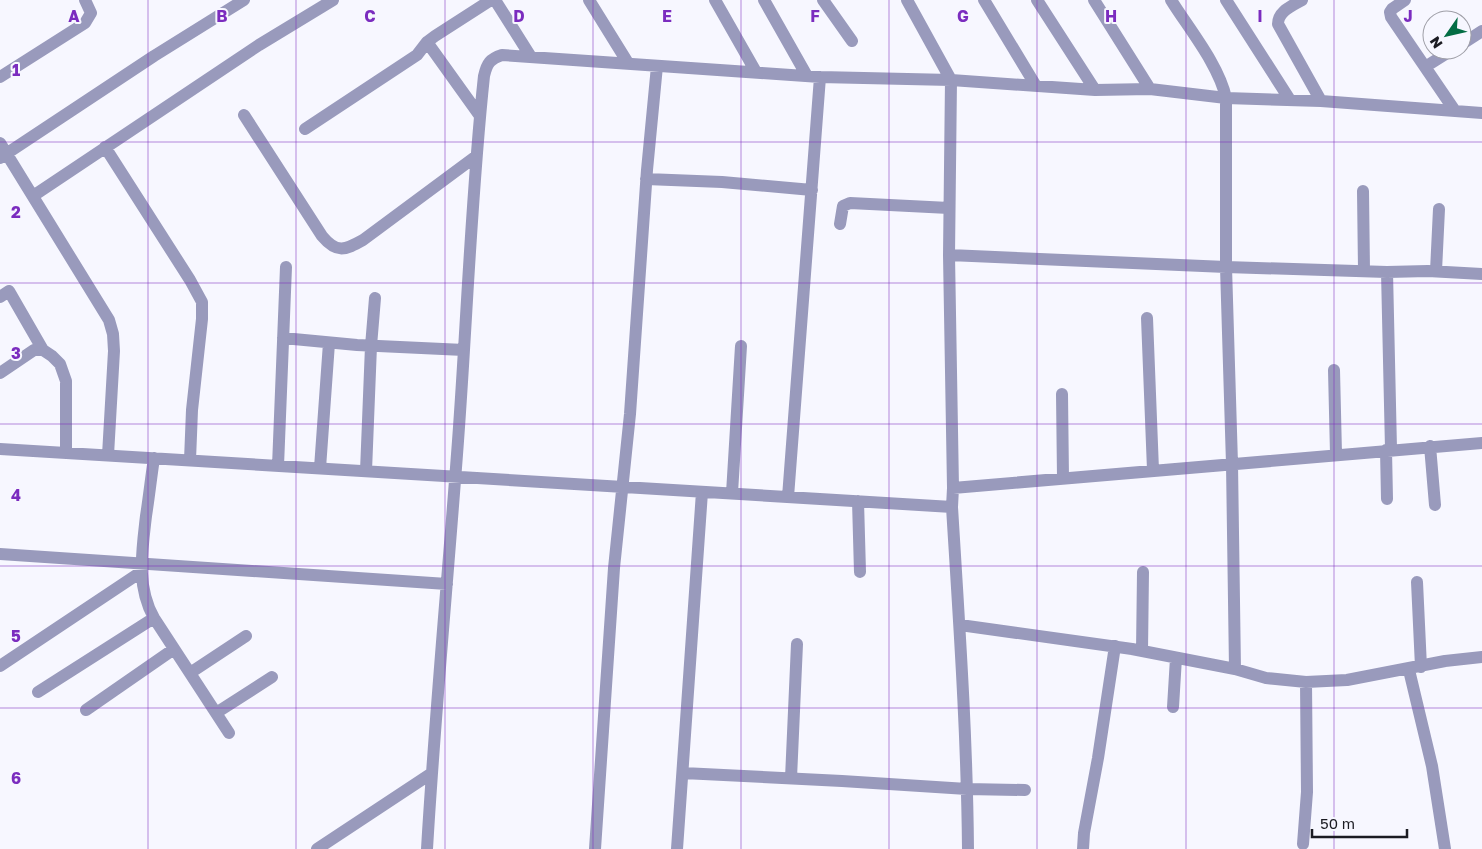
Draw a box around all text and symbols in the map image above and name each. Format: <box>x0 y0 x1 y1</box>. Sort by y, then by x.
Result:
text: A <box>68 6 80 26</box>
text: B <box>216 6 228 26</box>
text: C <box>364 6 376 26</box>
text: D <box>513 6 525 26</box>
text: E <box>662 6 672 26</box>
text: F <box>810 6 820 26</box>
text: G <box>957 6 969 26</box>
text: H <box>1105 6 1117 26</box>
text: I <box>1257 6 1263 26</box>
text: J <box>1403 6 1413 26</box>
north arrow <box>1422 10 1472 60</box>
text: N <box>1426 33 1446 52</box>
text: 1 <box>12 60 20 80</box>
text: 2 <box>11 202 21 222</box>
text: 3 <box>11 343 21 363</box>
text: 4 <box>11 485 21 505</box>
text: 5 <box>11 626 21 646</box>
text: 6 <box>11 768 21 788</box>
scale bar <box>1312 806 1407 838</box>
text: 50 m <box>1320 814 1355 832</box>

